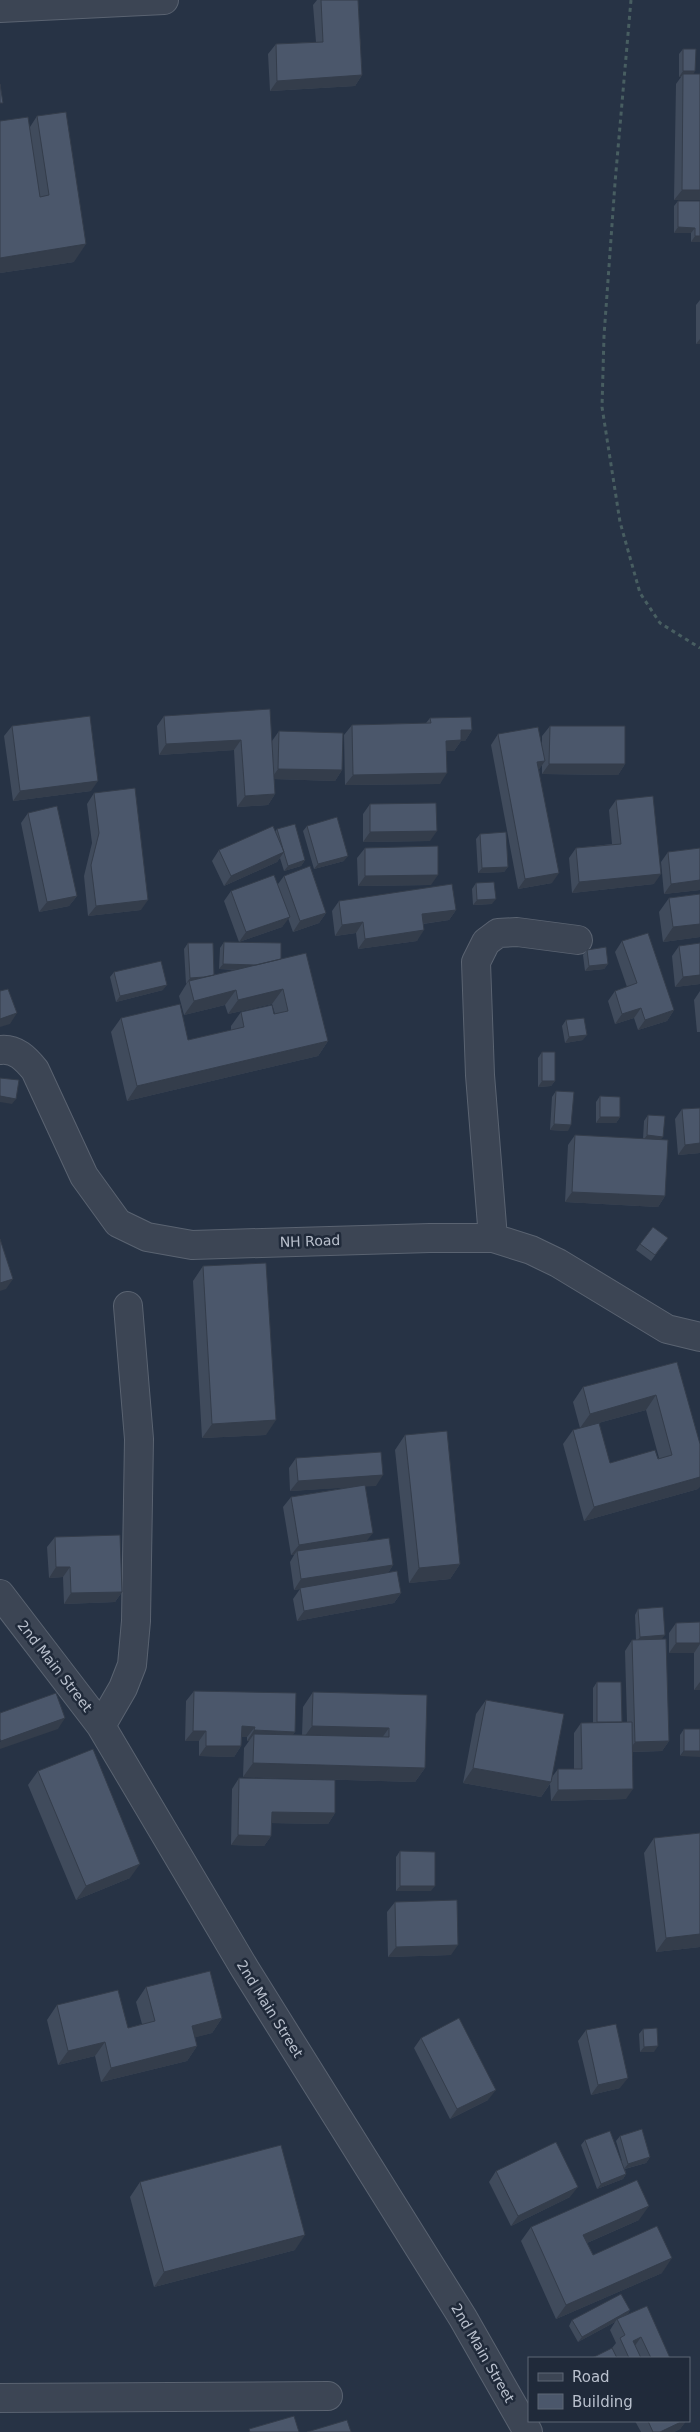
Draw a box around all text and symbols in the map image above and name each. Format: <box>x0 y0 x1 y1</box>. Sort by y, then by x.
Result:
street label: NH Road <box>279 1232 341 1250</box>
street label: 2nd Main Street <box>14 1617 96 1715</box>
street label: 2nd Main Street <box>234 1957 307 2061</box>
street label: 2nd Main Street <box>448 2301 518 2406</box>
legend <box>528 2357 690 2422</box>
text: Road <box>572 2368 610 2386</box>
text: Building <box>572 2393 633 2411</box>

